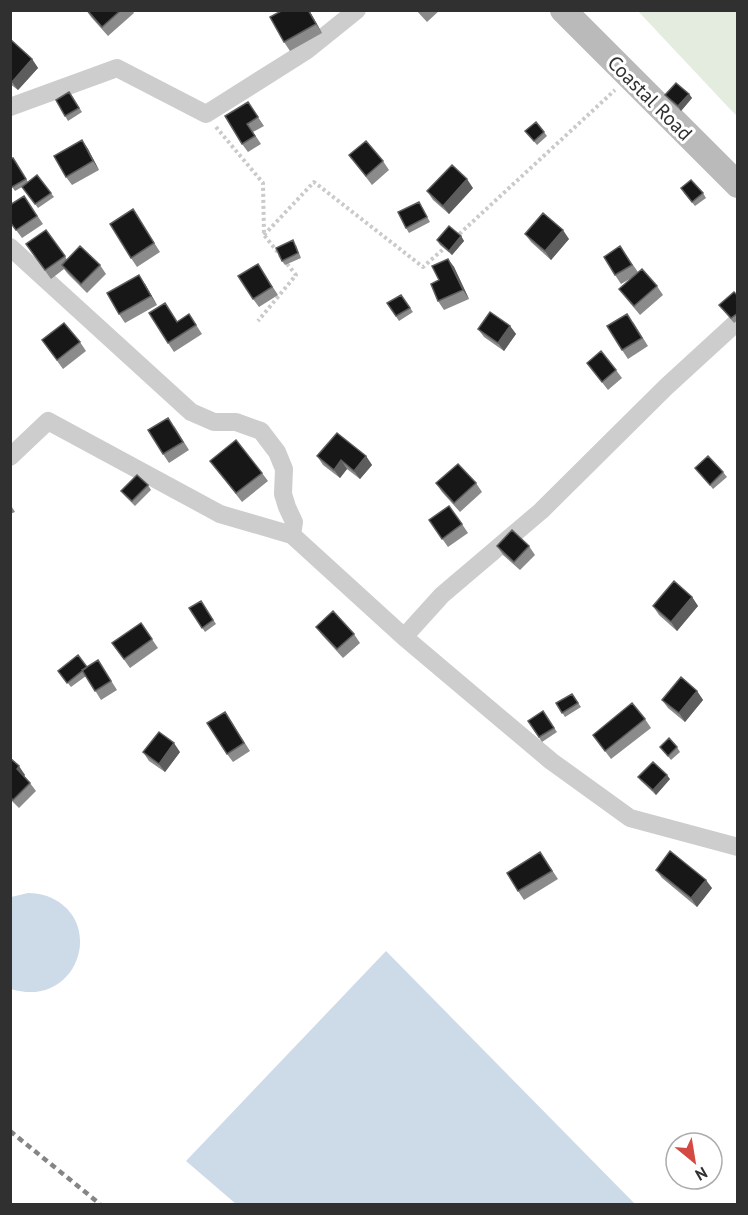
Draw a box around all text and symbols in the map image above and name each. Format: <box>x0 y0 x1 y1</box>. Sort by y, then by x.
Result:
street label: Coastal Road <box>602 50 698 146</box>
north arrow <box>664 1131 724 1191</box>
text: N <box>692 1163 711 1185</box>

